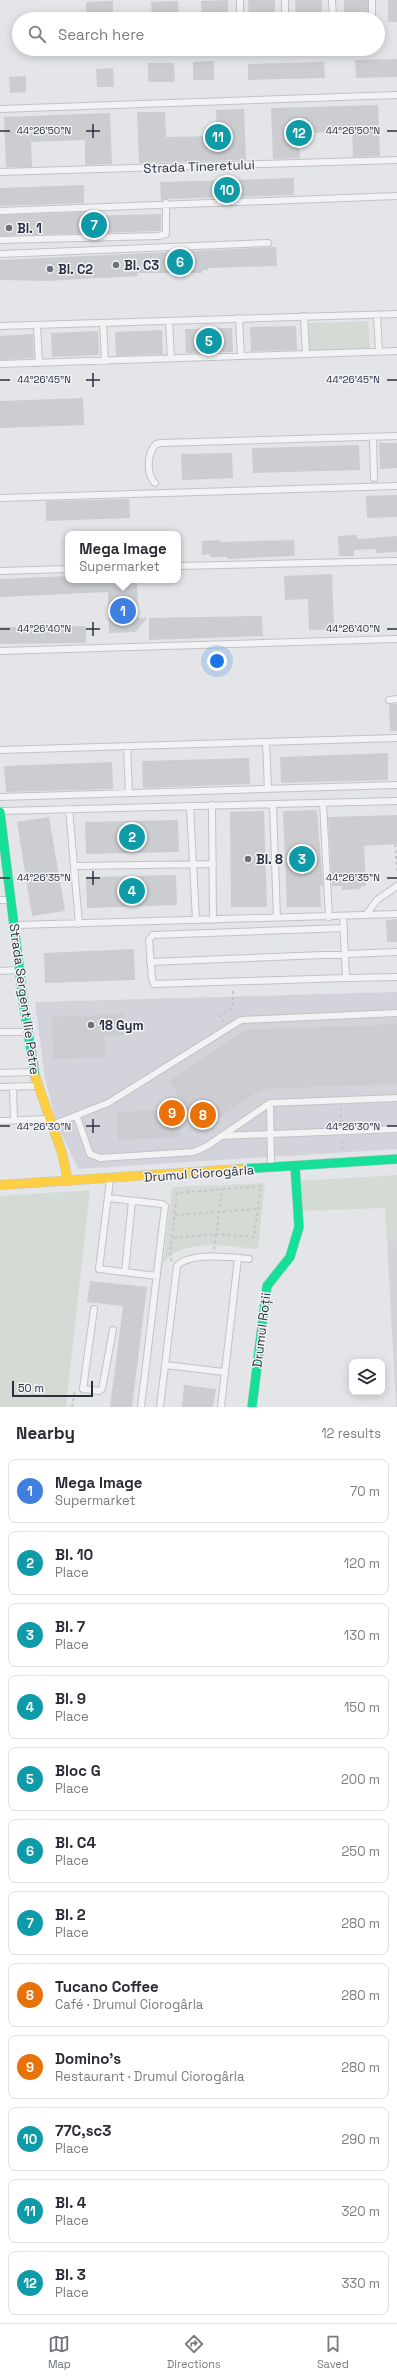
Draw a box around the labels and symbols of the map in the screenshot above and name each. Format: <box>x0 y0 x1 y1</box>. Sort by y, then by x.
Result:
pin: 12 <box>286 118 312 148</box>
pin: 11 <box>205 122 231 152</box>
text: 44°26'50"N <box>17 124 71 137</box>
text: 44°26'50"N <box>326 124 380 137</box>
street label: Strada Tineretului <box>143 156 255 177</box>
pin: 10 <box>214 175 240 205</box>
pin: 7 <box>81 210 107 240</box>
place label: Bl. 1 <box>17 220 42 237</box>
marker: Bl. 1 <box>4 223 14 233</box>
pin: 6 <box>167 247 193 277</box>
place label: Bl. C3 <box>124 257 159 274</box>
marker: Bl. C3 <box>111 260 121 270</box>
place label: Bl. C2 <box>58 261 93 278</box>
marker: Bl. C2 <box>45 264 55 274</box>
pin: 5 <box>196 326 222 356</box>
text: 44°26'45"N <box>17 373 71 386</box>
text: 44°26'45"N <box>326 373 380 386</box>
pin: 1 <box>110 596 136 626</box>
text: 44°26'40"N <box>17 622 71 635</box>
text: 44°26'40"N <box>326 622 380 635</box>
your location <box>207 651 227 671</box>
pin: 2 <box>119 822 145 852</box>
pin: 3 <box>289 844 315 874</box>
place label: Bl. 8 <box>256 851 283 868</box>
marker: Bl. 8 <box>243 854 253 864</box>
text: 44°26'35"N <box>17 871 71 884</box>
text: 44°26'35"N <box>326 871 380 884</box>
pin: 4 <box>119 876 145 906</box>
street label: Strada Sergent Ilie Petre <box>5 922 44 1076</box>
place label: 18 Gym <box>99 1017 144 1034</box>
marker: 18 Gym <box>86 1020 96 1030</box>
pin: 9 <box>159 1098 185 1128</box>
pin: 8 <box>190 1100 216 1130</box>
text: 44°26'30"N <box>17 1120 71 1133</box>
text: 44°26'30"N <box>326 1120 380 1133</box>
street label: Drumul Ciorogârla <box>143 1161 255 1186</box>
street label: Drumul Roții <box>248 1292 275 1369</box>
scale bar <box>12 1379 93 1398</box>

